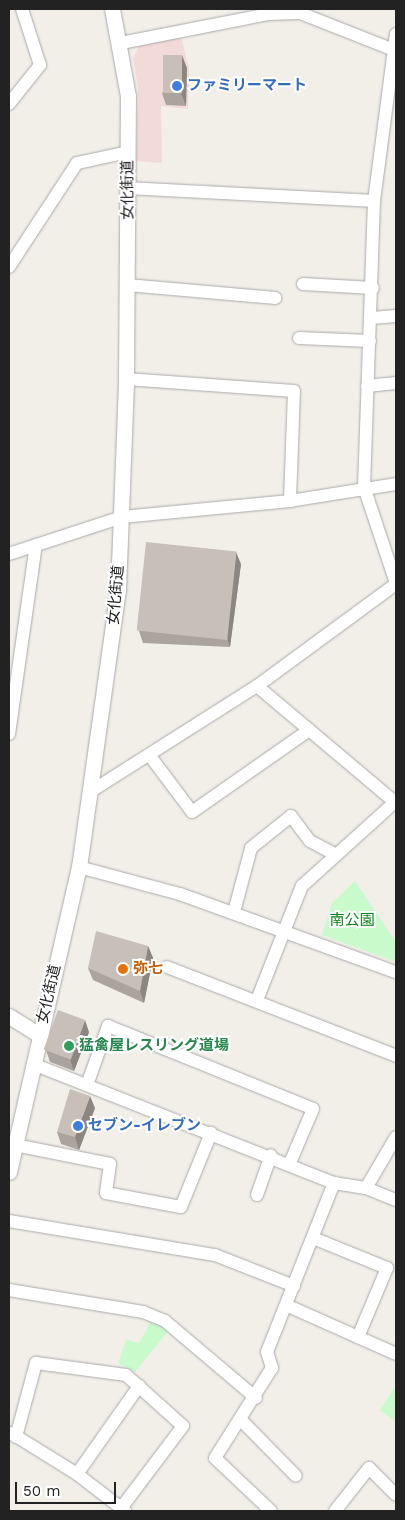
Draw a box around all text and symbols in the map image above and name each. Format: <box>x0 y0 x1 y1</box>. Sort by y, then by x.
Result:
place label: ファミリーマート <box>187 77 307 95</box>
marker: ファミリーマート <box>171 80 183 92</box>
street label: 女化街道 <box>119 160 137 220</box>
street label: 女化街道 <box>104 564 128 626</box>
park label: 南公園 <box>330 912 374 930</box>
place label: 弥七 <box>133 960 163 978</box>
street label: 女化街道 <box>33 963 65 1025</box>
marker: 弥七 <box>117 963 129 975</box>
place label: 猛禽屋レスリング道場 <box>79 1037 229 1055</box>
marker: 猛禽屋レスリング道場 <box>63 1040 75 1052</box>
place label: セブン-イレブン <box>88 1117 201 1135</box>
marker: セブン-イレブン <box>72 1120 84 1132</box>
scale bar <box>18 1472 119 1504</box>
text: 50 m <box>23 1482 60 1500</box>

